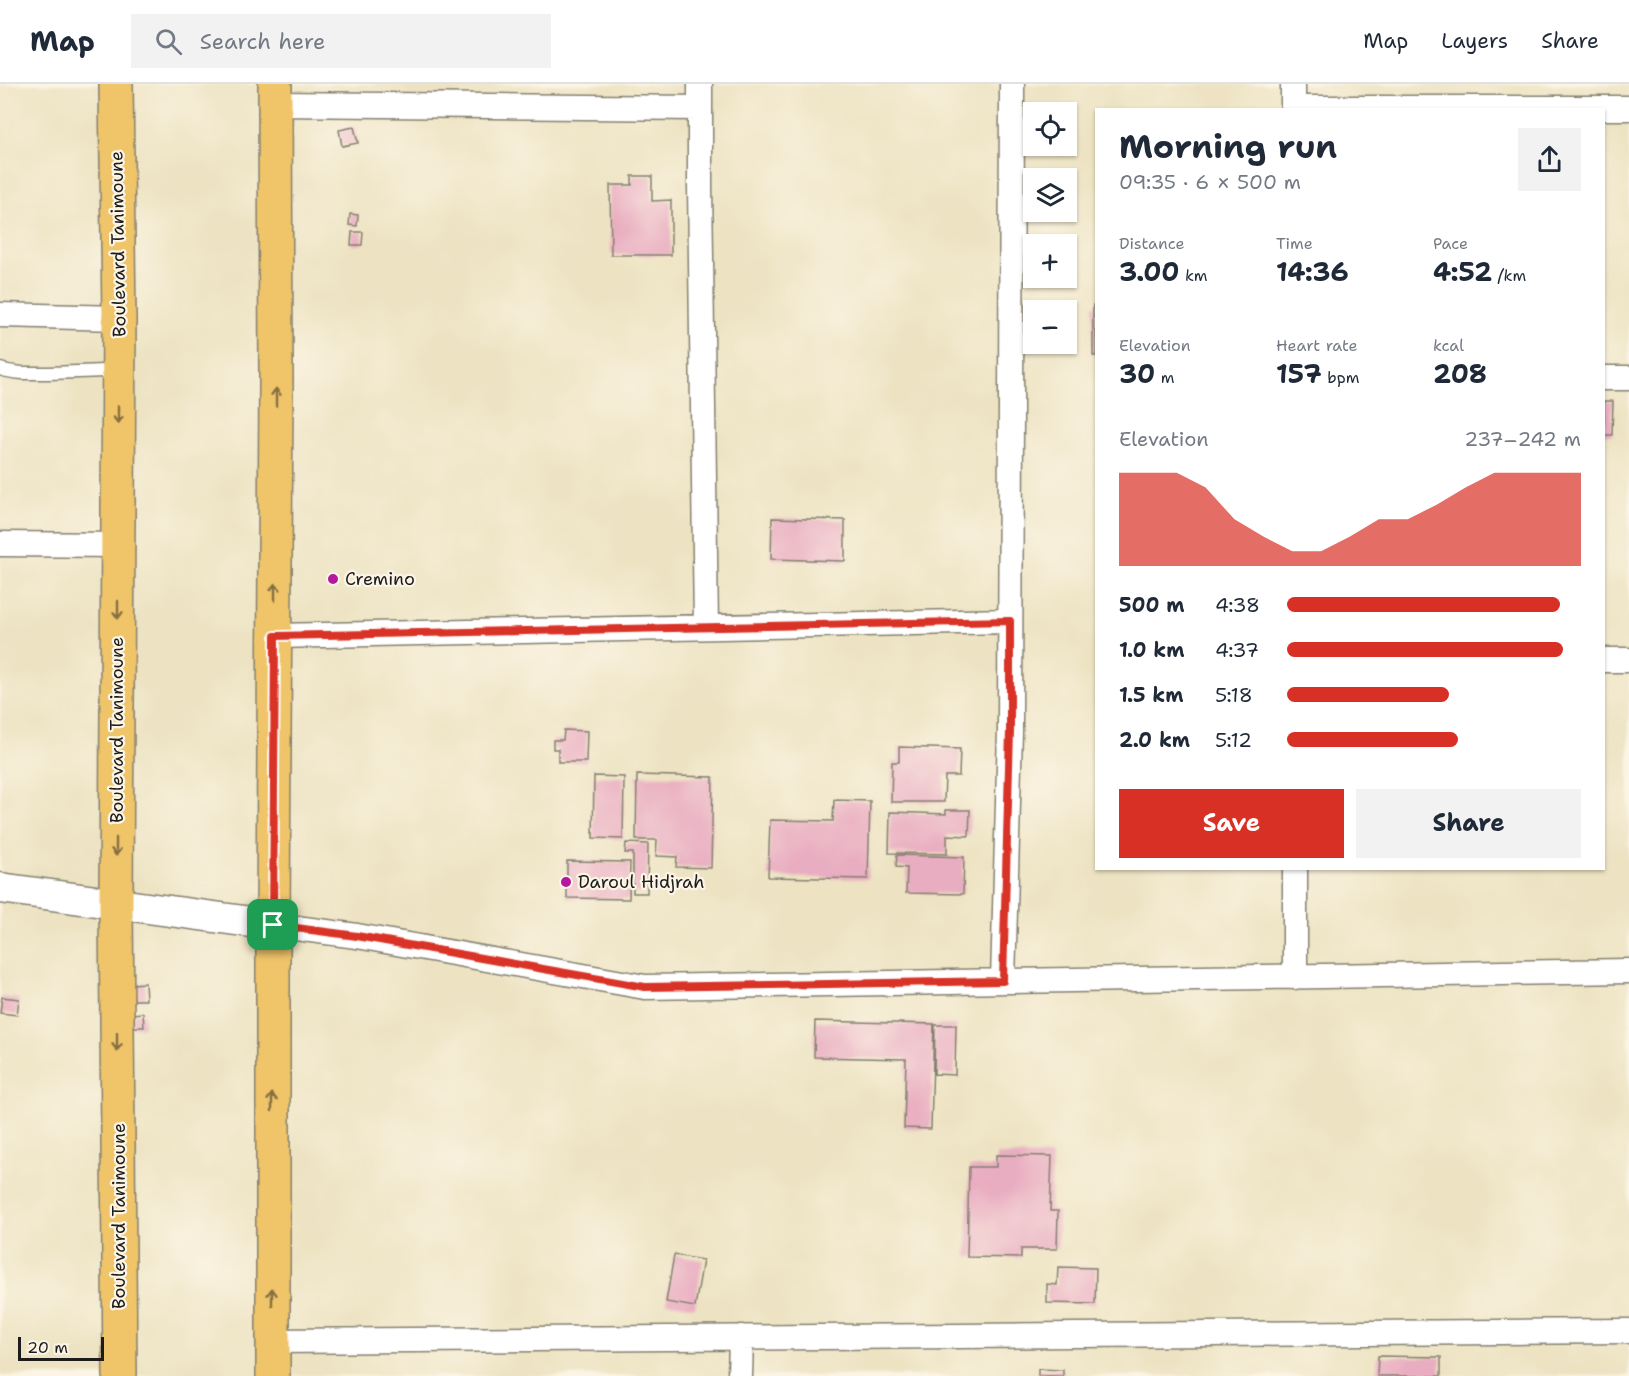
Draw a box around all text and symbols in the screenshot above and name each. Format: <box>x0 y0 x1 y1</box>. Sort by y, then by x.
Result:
search box <box>131 14 551 68</box>
text: Map <box>30 22 95 60</box>
icon: search <box>152 25 185 58</box>
text: Search here <box>200 27 325 56</box>
text: Map <box>1363 27 1408 55</box>
text: Layers <box>1441 27 1508 55</box>
text: Share <box>1541 27 1599 55</box>
map controls <box>1023 102 1077 354</box>
button: locate <box>1023 102 1077 156</box>
text: Morning run <box>1119 124 1337 169</box>
button: share <box>1518 128 1581 191</box>
street label: Boulevard Tanimoune <box>104 151 132 337</box>
button: layers <box>1023 168 1077 222</box>
text: 09:35 · 6 × 500 m <box>1119 169 1301 195</box>
text: Distance <box>1119 233 1185 254</box>
text: Time <box>1276 233 1313 254</box>
text: Pace <box>1433 233 1468 254</box>
button: + <box>1023 234 1077 288</box>
text: 3.00 <box>1119 254 1180 289</box>
text: 14:36 <box>1276 254 1349 289</box>
text: 4:52 <box>1433 254 1492 289</box>
text: km <box>1180 265 1208 286</box>
text: /km <box>1492 265 1526 286</box>
button: − <box>1023 300 1077 354</box>
text: Elevation <box>1119 335 1191 356</box>
text: Heart rate <box>1276 335 1358 356</box>
text: kcal <box>1433 335 1464 356</box>
text: 30 <box>1119 356 1155 391</box>
text: 157 <box>1276 356 1322 391</box>
text: 208 <box>1433 356 1487 391</box>
text: m <box>1155 367 1175 388</box>
text: bpm <box>1322 367 1359 388</box>
one-way arrow <box>270 387 282 407</box>
one-way arrow <box>112 405 124 425</box>
text: Elevation <box>1119 426 1209 452</box>
text: 237–242 m <box>1464 426 1581 452</box>
place label: Cremino <box>345 567 415 591</box>
marker: Cremino <box>326 572 340 586</box>
one-way arrow <box>269 582 281 602</box>
text: 500 m <box>1119 592 1185 618</box>
text: 4:38 <box>1215 592 1260 618</box>
one-way arrow <box>112 600 124 620</box>
street label: Boulevard Tanimoune <box>105 637 129 823</box>
text: 1.0 km <box>1119 637 1184 663</box>
text: 4:37 <box>1215 637 1259 663</box>
text: 1.5 km <box>1119 682 1183 708</box>
text: 5:18 <box>1215 682 1253 708</box>
text: 2.0 km <box>1119 727 1190 753</box>
text: 5:12 <box>1215 727 1252 753</box>
button: Save <box>1119 789 1344 858</box>
button: Share <box>1356 789 1581 858</box>
one-way arrow <box>111 837 122 857</box>
place label: Daroul Hidjrah <box>578 870 705 894</box>
marker: Daroul Hidjrah <box>559 875 573 889</box>
pin <box>247 899 298 950</box>
icon: arrive <box>256 908 289 941</box>
one-way arrow <box>111 1032 123 1052</box>
one-way arrow <box>266 1092 278 1112</box>
street label: Boulevard Tanimoune <box>107 1123 131 1309</box>
one-way arrow <box>266 1287 278 1307</box>
scale bar <box>18 1334 104 1362</box>
text: 20 m <box>27 1337 68 1358</box>

